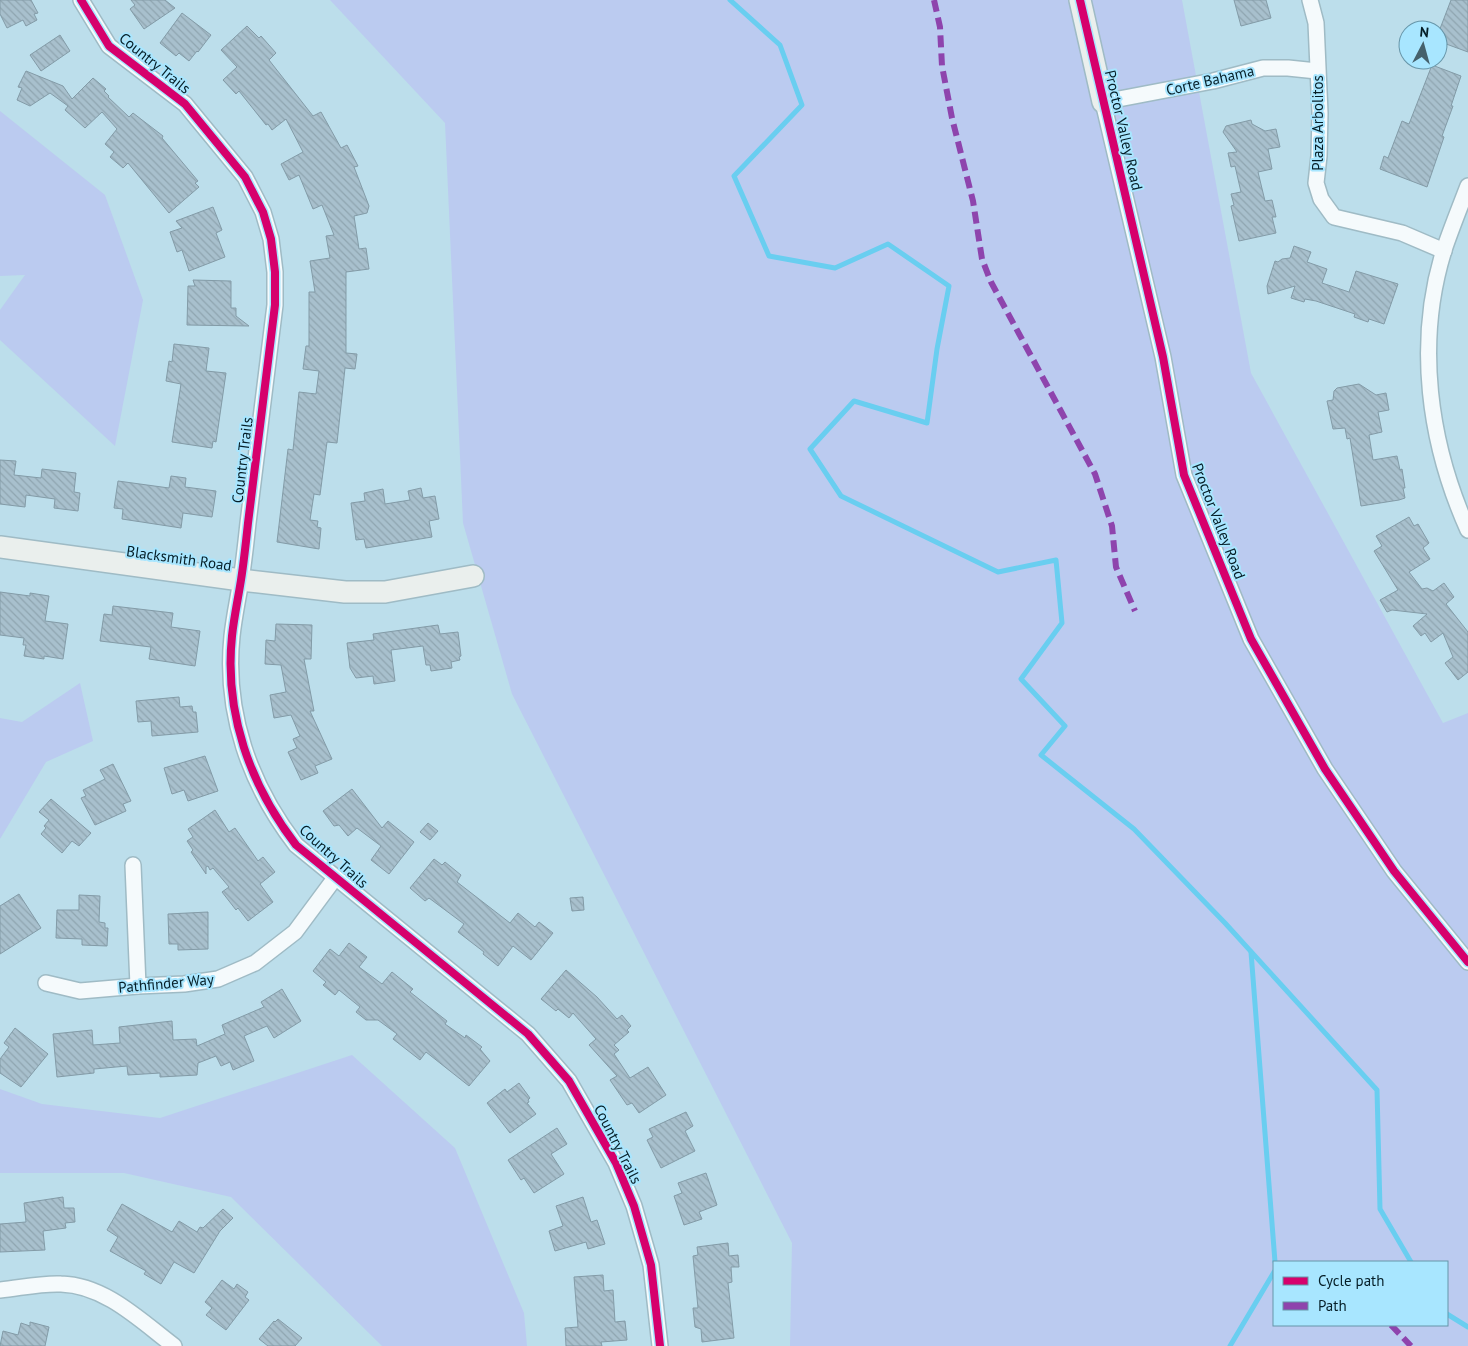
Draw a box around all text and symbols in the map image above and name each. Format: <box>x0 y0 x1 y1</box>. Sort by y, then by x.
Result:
north arrow <box>1398 20 1448 70</box>
text: N <box>1419 23 1430 42</box>
street label: Country Trails <box>115 28 195 98</box>
street label: Corte Bahama <box>1164 61 1256 99</box>
street label: Proctor Valley Road <box>1101 68 1147 192</box>
street label: Plaza Arbolitos <box>1308 75 1327 171</box>
street label: Country Trails <box>227 416 257 504</box>
street label: Proctor Valley Road <box>1188 460 1250 582</box>
street label: Blacksmith Road <box>125 541 233 575</box>
street label: Country Trails <box>295 820 373 892</box>
street label: Pathfinder Way <box>118 969 214 997</box>
street label: Country Trails <box>590 1101 646 1187</box>
legend <box>1273 1261 1448 1326</box>
text: Cycle path <box>1318 1271 1384 1290</box>
text: Path <box>1318 1296 1347 1315</box>

